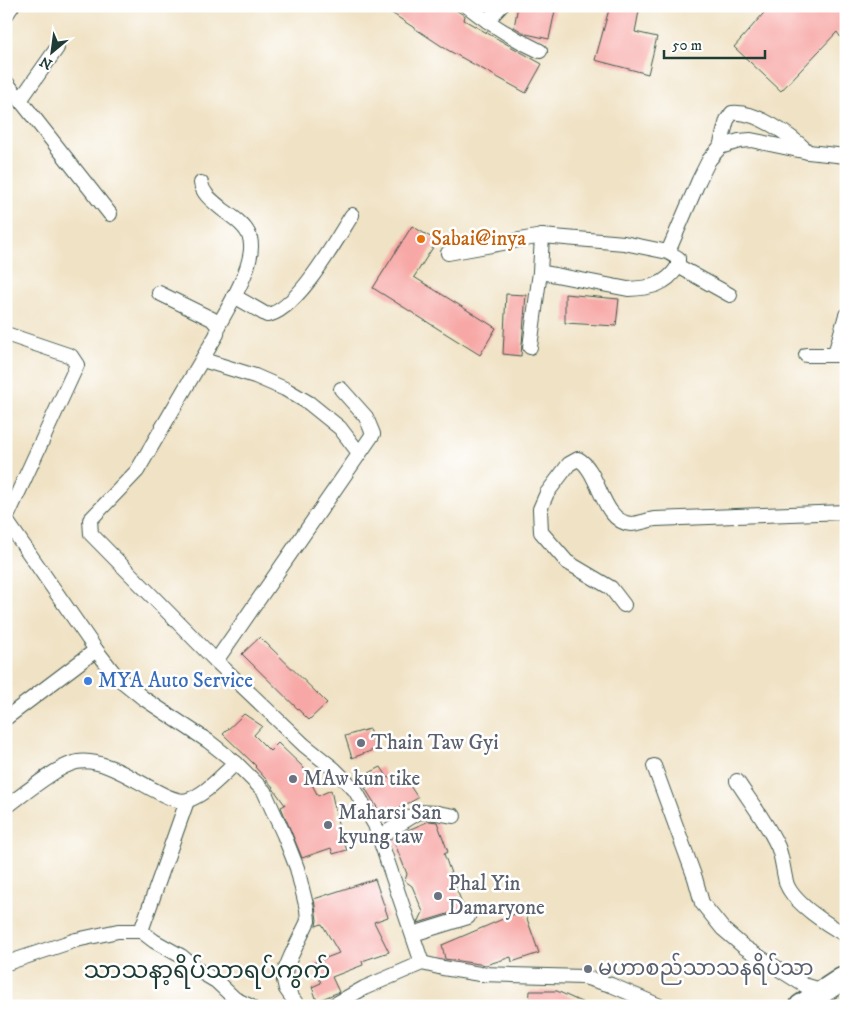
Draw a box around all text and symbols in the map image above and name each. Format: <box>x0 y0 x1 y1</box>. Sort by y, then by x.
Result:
north arrow <box>28 28 78 78</box>
scale bar <box>664 28 766 60</box>
text: 50 m <box>672 36 702 55</box>
text: N <box>36 52 56 73</box>
place label: Sabai@inya <box>431 226 526 252</box>
marker: Sabai@inya <box>415 233 427 245</box>
place label: MYA Auto Service <box>98 668 253 694</box>
marker: MYA Auto Service <box>82 675 94 687</box>
place label: Thain Taw Gyi <box>371 730 499 756</box>
marker: Thain Taw Gyi <box>355 737 367 749</box>
place label: MAw kun tike <box>303 766 420 792</box>
marker: MAw kun tike <box>287 773 299 785</box>
place label: Maharsi San kyung taw <box>338 800 442 850</box>
marker: Maharsi San kyung taw <box>322 819 334 831</box>
place label: Phal Yin Damaryone <box>448 871 545 921</box>
marker: Phal Yin Damaryone <box>432 890 444 902</box>
place label: မဟာစည်သာသနရိပ်သာ <box>598 952 814 985</box>
district label: သာသနာ့ရိပ်သာရပ်ကွက် <box>83 954 331 989</box>
marker: မဟာစည်သာသနရိပ်သာ <box>582 963 594 975</box>

